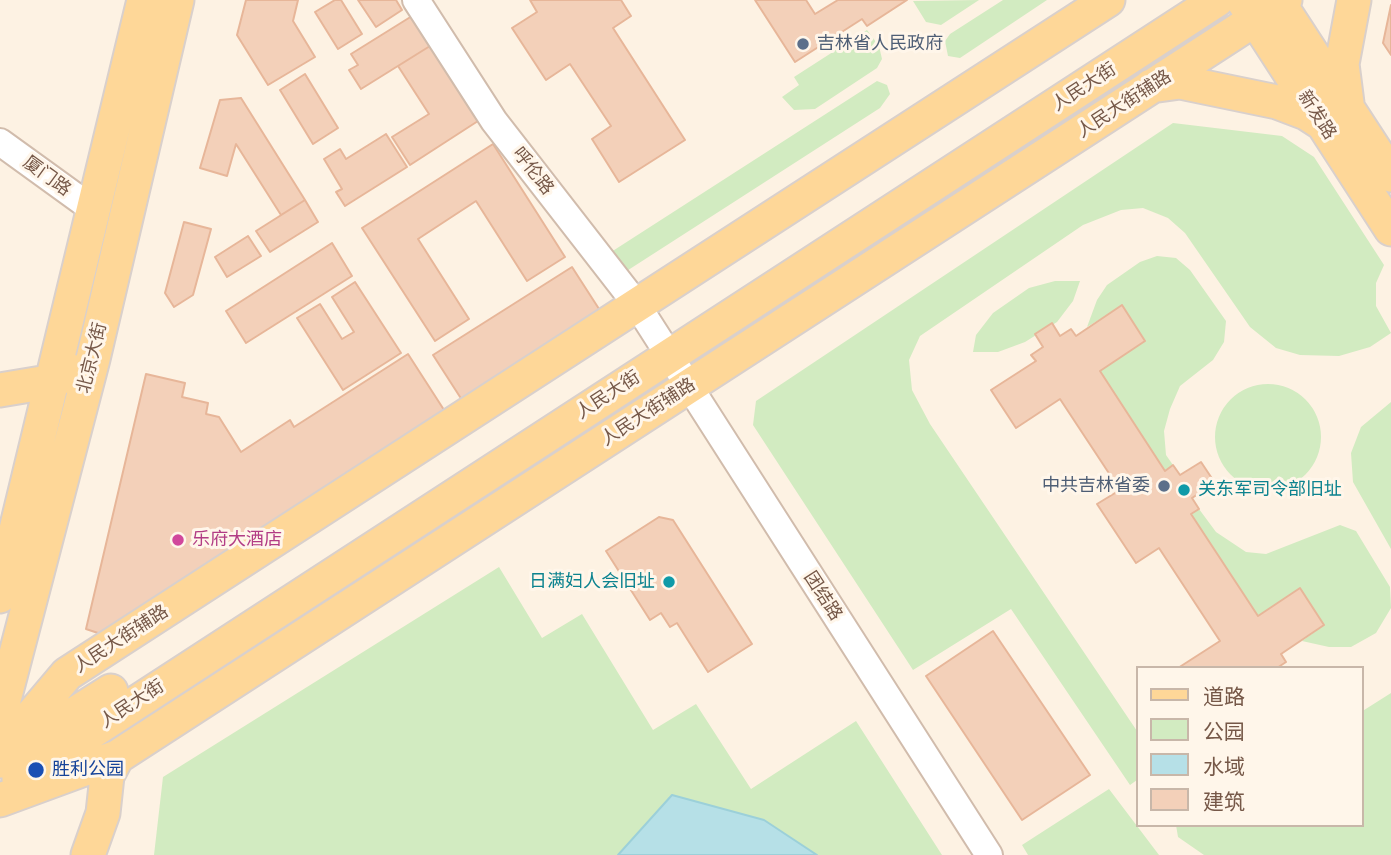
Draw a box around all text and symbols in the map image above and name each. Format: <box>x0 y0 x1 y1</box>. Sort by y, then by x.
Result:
place label: 吉林省人民政府 <box>817 33 943 55</box>
marker: 吉林省人民政府 <box>795 36 811 52</box>
street label: 人民大街 <box>1048 58 1120 116</box>
street label: 人民大街辅路 <box>1073 66 1175 142</box>
street label: 新发路 <box>1293 86 1341 144</box>
street label: 呼伦路 <box>508 143 558 199</box>
street label: 厦门路 <box>19 151 75 201</box>
street label: 北京大街 <box>73 320 111 396</box>
street label: 人民大街 <box>572 366 644 424</box>
street label: 人民大街辅路 <box>597 374 699 450</box>
place label: 中共吉林省委 <box>1042 475 1150 497</box>
marker: 中共吉林省委 <box>1156 478 1172 494</box>
place label: 关东军司令部旧址 <box>1198 479 1342 501</box>
marker: 关东军司令部旧址 <box>1176 482 1192 498</box>
place label: 乐府大酒店 <box>192 529 282 551</box>
marker: 乐府大酒店 <box>170 532 186 548</box>
street label: 团结路 <box>799 567 847 625</box>
place label: 日满妇人会旧址 <box>529 571 655 593</box>
marker: 日满妇人会旧址 <box>661 574 677 590</box>
street label: 人民大街辅路 <box>70 601 172 677</box>
legend <box>1136 666 1363 827</box>
street label: 人民大街 <box>96 675 168 733</box>
text: 道路 <box>1203 683 1245 709</box>
text: 公园 <box>1203 718 1245 744</box>
text: 水域 <box>1203 753 1245 779</box>
place label: 胜利公园 <box>52 759 124 781</box>
marker: 胜利公园 <box>26 760 46 780</box>
text: 建筑 <box>1203 788 1245 814</box>

